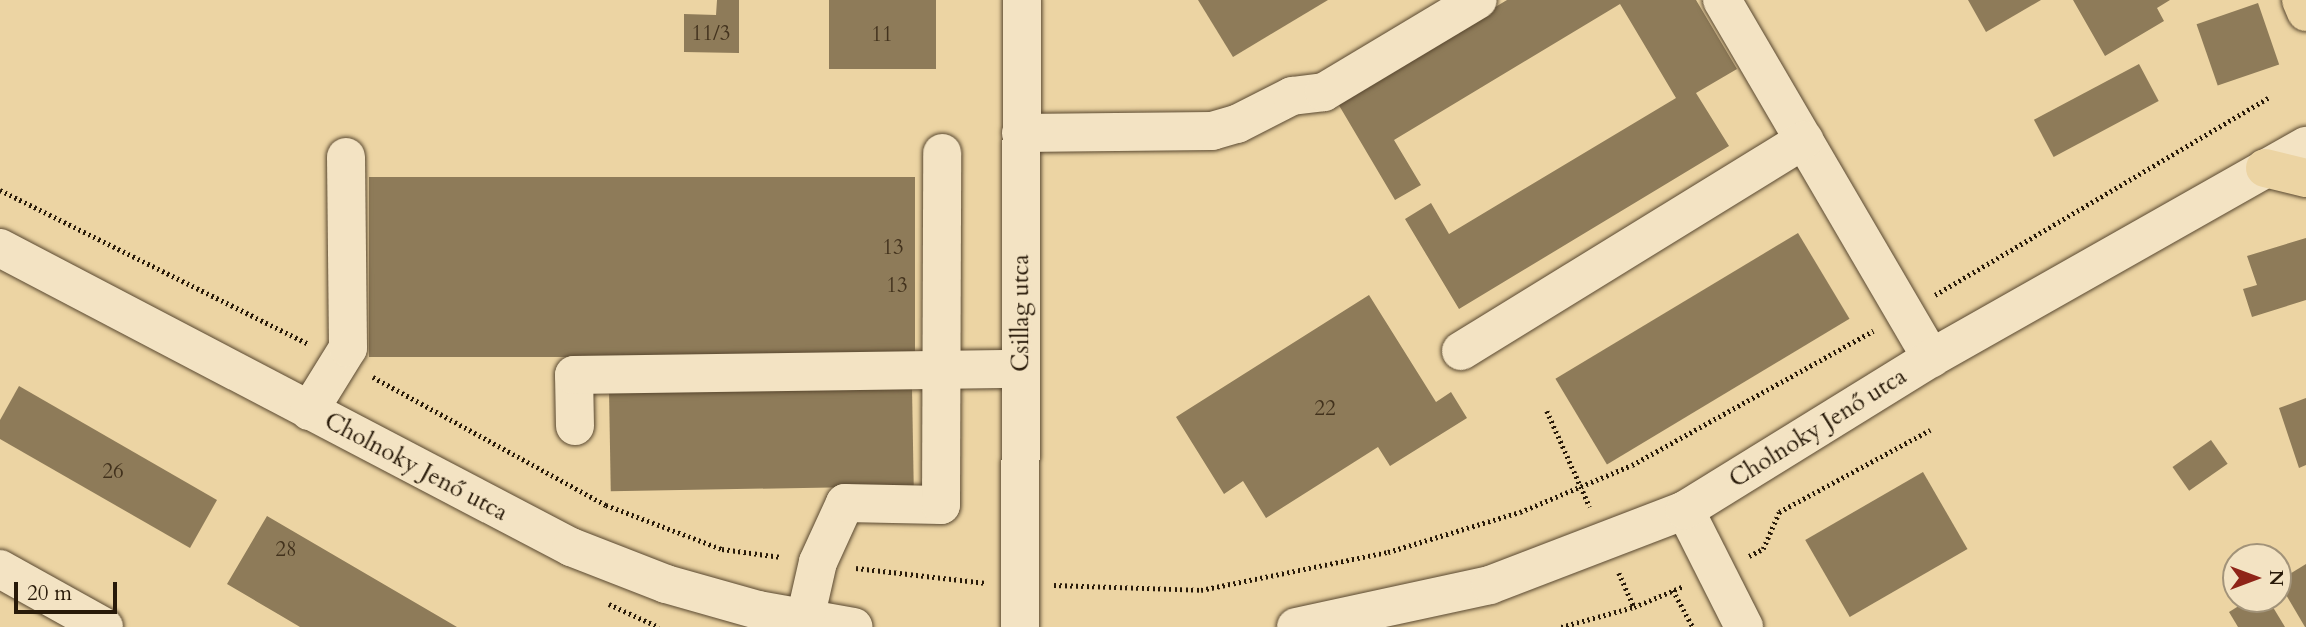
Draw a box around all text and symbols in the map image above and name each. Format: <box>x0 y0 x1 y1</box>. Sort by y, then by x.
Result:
house number: 11/3 <box>691 21 731 47</box>
house number: 11 <box>871 22 893 48</box>
house number: 13 <box>882 235 904 261</box>
street label: Csillag utca <box>1007 254 1035 372</box>
house number: 13 <box>886 273 908 299</box>
street label: Cholnoky Jenő utca <box>1724 362 1912 494</box>
house number: 22 <box>1314 396 1336 422</box>
street label: Cholnoky Jenő utca <box>319 407 513 527</box>
house number: 26 <box>102 459 124 485</box>
house number: 28 <box>275 537 297 563</box>
north arrow <box>2222 543 2292 613</box>
scale bar <box>18 568 121 612</box>
text: N <box>2263 570 2289 586</box>
text: 20 m <box>27 579 72 608</box>

